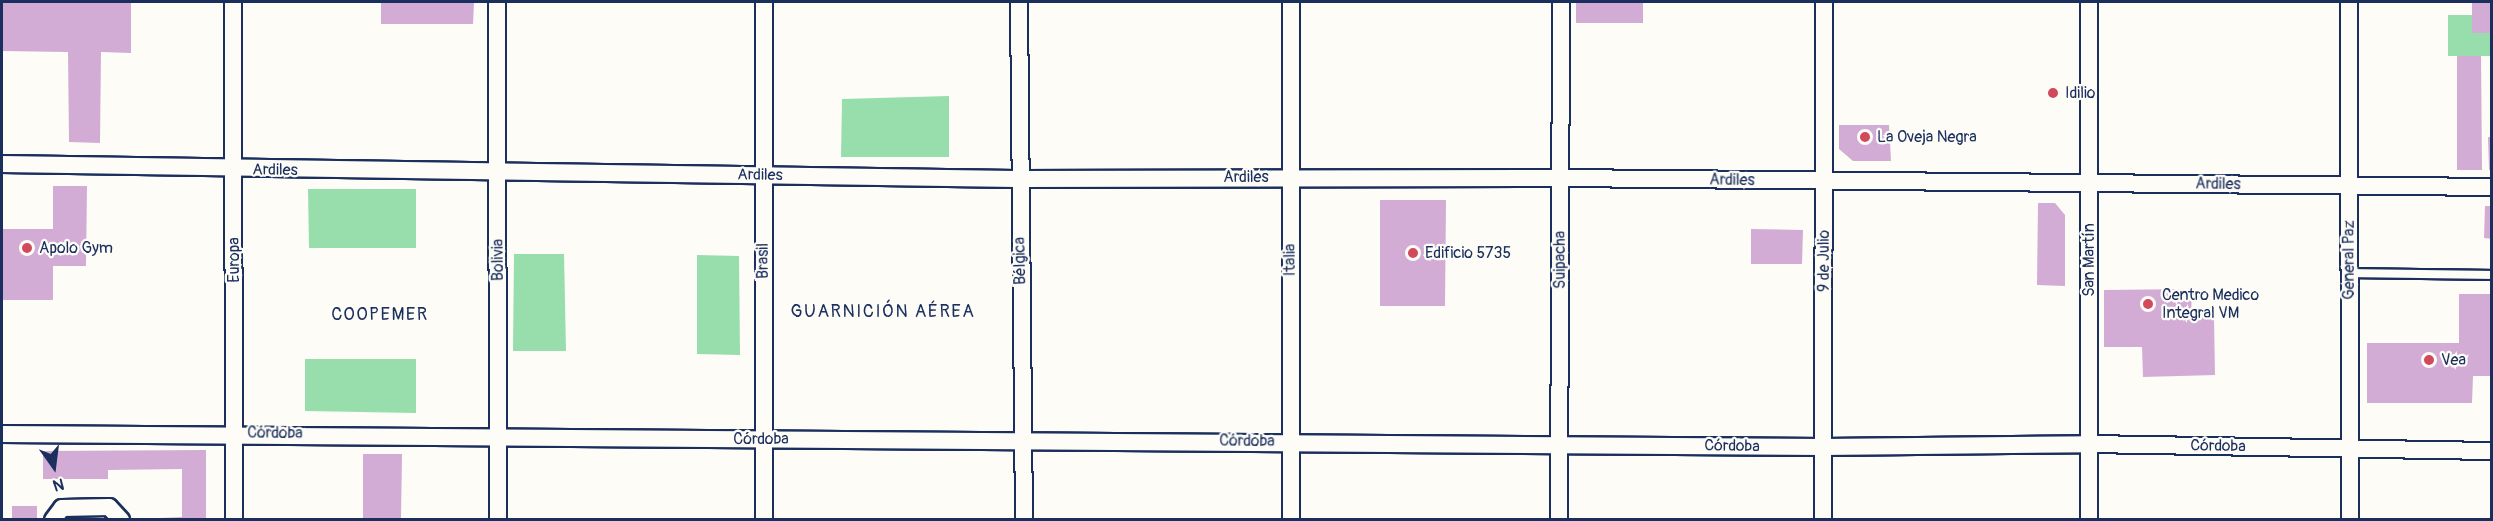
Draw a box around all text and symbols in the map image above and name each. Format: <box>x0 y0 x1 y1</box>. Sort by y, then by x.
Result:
place label: Idilio <box>2065 83 2095 103</box>
marker: Idilio <box>2046 86 2060 100</box>
place label: La Oveja Negra <box>1877 127 1977 147</box>
marker: La Oveja Negra <box>1858 130 1872 144</box>
street label: Ardiles <box>252 160 298 180</box>
street label: Ardiles <box>737 165 783 185</box>
street label: Ardiles <box>1223 167 1269 187</box>
street label: Ardiles <box>1709 170 1755 190</box>
street label: Ardiles <box>2195 174 2241 194</box>
street label: General Paz <box>2339 220 2359 300</box>
street label: San Martín <box>2079 223 2099 297</box>
street label: 9 de Julio <box>1814 230 1834 292</box>
street label: Suipacha <box>1550 231 1570 289</box>
street label: Europa <box>224 237 244 283</box>
street label: Bélgica <box>1010 237 1030 285</box>
place label: Apolo Gym <box>39 238 113 258</box>
street label: Bolivia <box>488 239 508 281</box>
marker: Apolo Gym <box>20 241 34 255</box>
street label: Brasil <box>753 243 773 279</box>
place label: Edificio 5735 <box>1425 243 1511 263</box>
street label: Italia <box>1280 244 1300 276</box>
marker: Edificio 5735 <box>1406 246 1420 260</box>
place label: Centro Medico Integral VM <box>2162 285 2259 323</box>
marker: Centro Medico Integral VM <box>2139 295 2157 313</box>
district label: GUARNICIÓN AÉREA <box>791 301 975 323</box>
district label: COOPEMER <box>331 304 429 326</box>
place label: Vea <box>2441 350 2466 370</box>
marker: Vea <box>2422 353 2436 367</box>
street label: Córdoba <box>247 423 303 443</box>
street label: Córdoba <box>733 429 789 449</box>
street label: Córdoba <box>1219 431 1275 451</box>
street label: Córdoba <box>1704 436 1760 456</box>
street label: Córdoba <box>2190 436 2246 456</box>
north arrow <box>24 437 84 497</box>
text: N <box>51 473 66 495</box>

